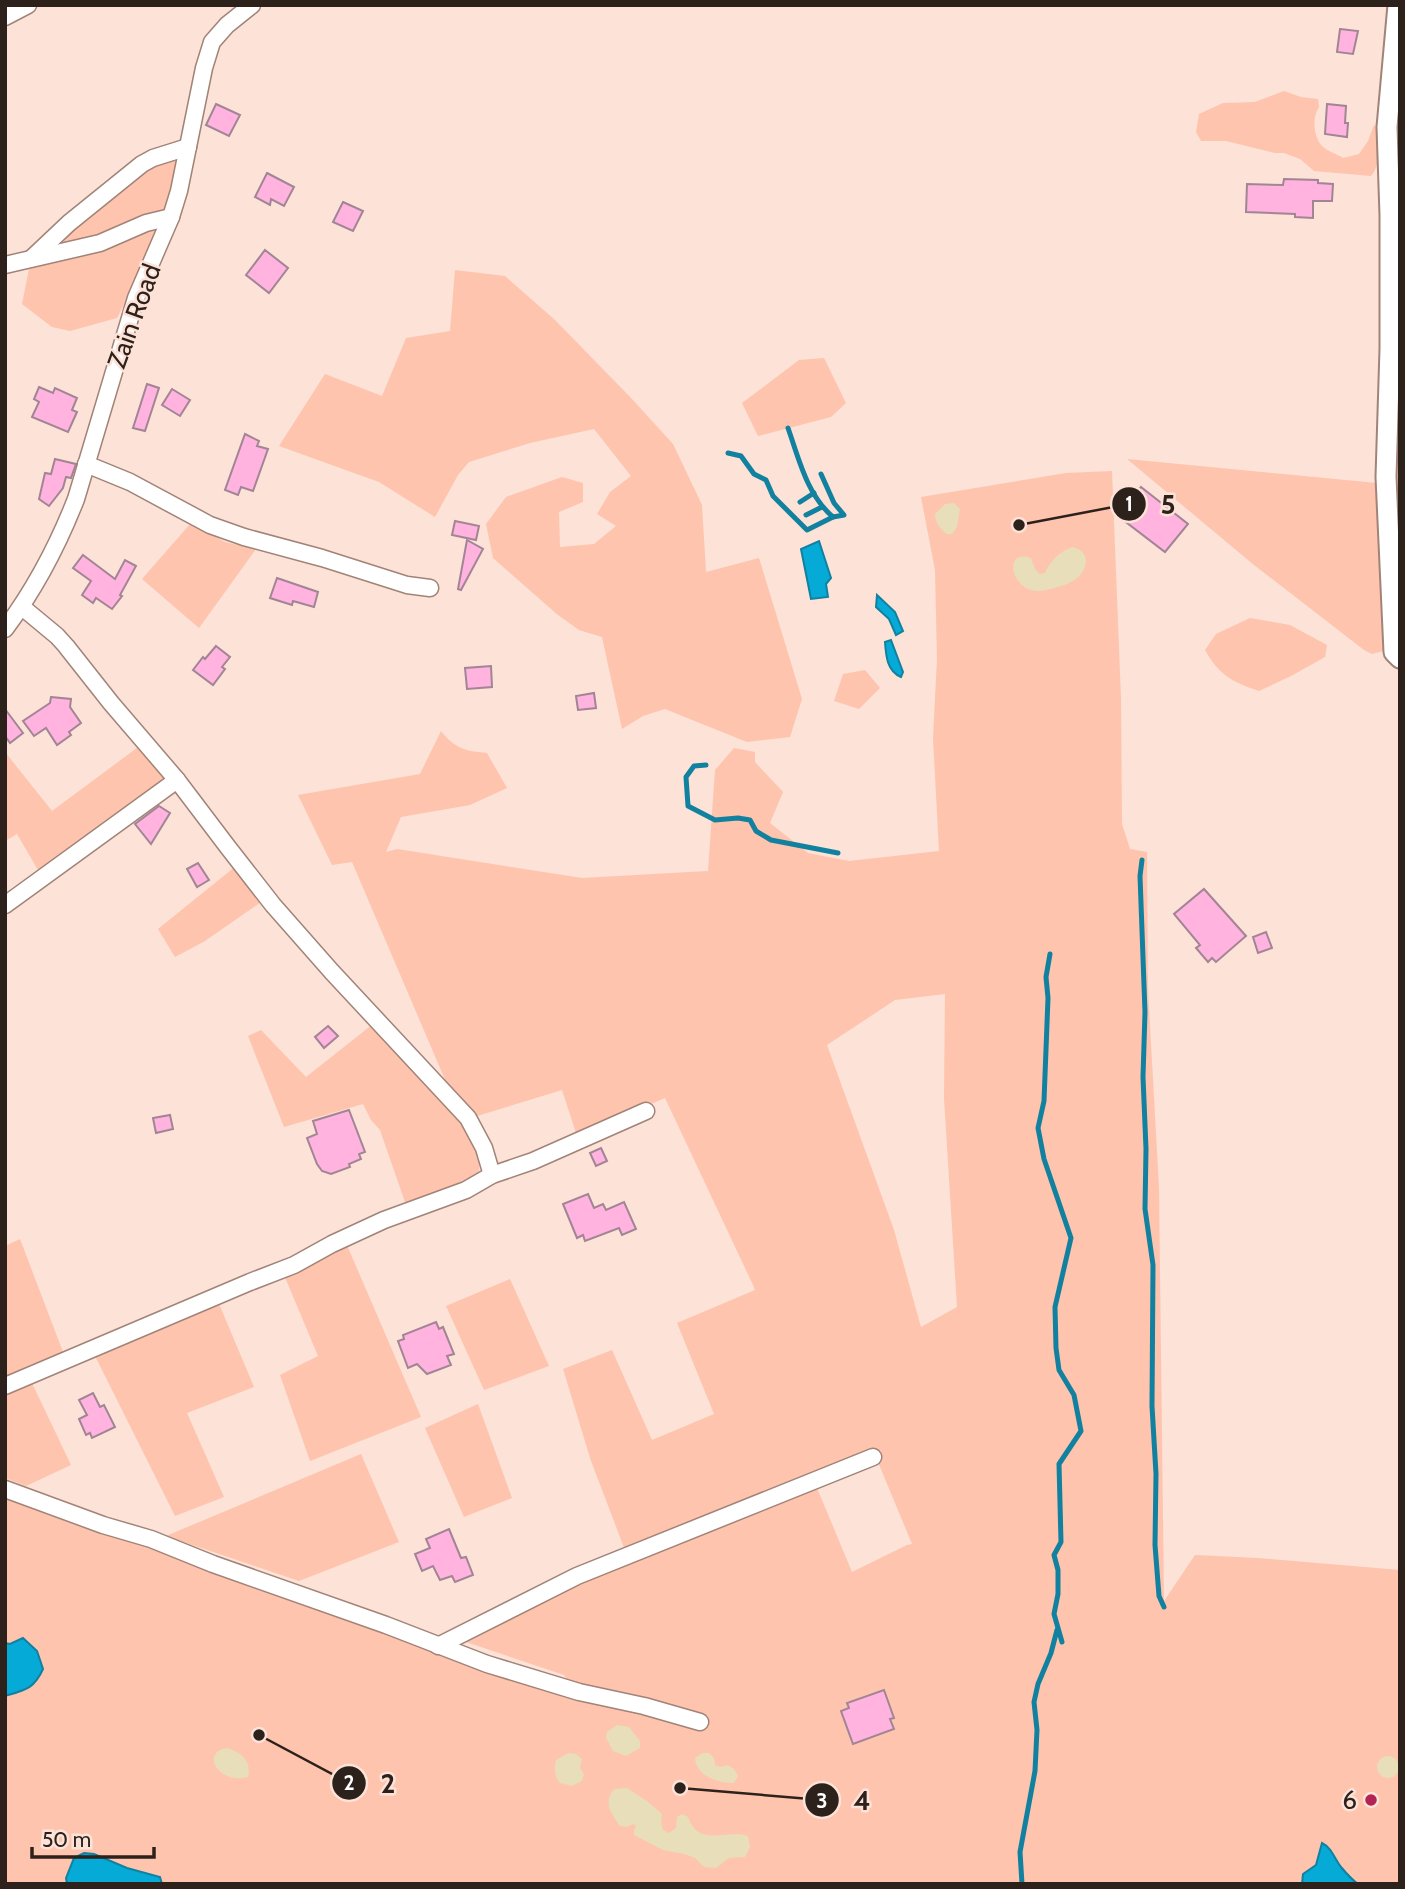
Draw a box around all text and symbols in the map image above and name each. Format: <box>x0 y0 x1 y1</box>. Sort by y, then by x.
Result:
street label: Zain Road <box>100 259 168 373</box>
callout: 5 <box>1111 479 1189 528</box>
text: 5 <box>1160 487 1176 521</box>
text: 1 <box>1125 491 1133 516</box>
callout: 2 <box>332 1758 410 1807</box>
text: 2 <box>381 1766 395 1800</box>
text: 2 <box>343 1770 355 1795</box>
callout: 4 <box>804 1776 885 1825</box>
text: 4 <box>853 1783 871 1817</box>
place label: 6 <box>1342 1784 1357 1816</box>
text: 3 <box>816 1788 828 1813</box>
marker: 6 <box>1363 1792 1379 1808</box>
scale bar <box>32 1815 154 1859</box>
text: 50 m <box>42 1827 91 1852</box>

